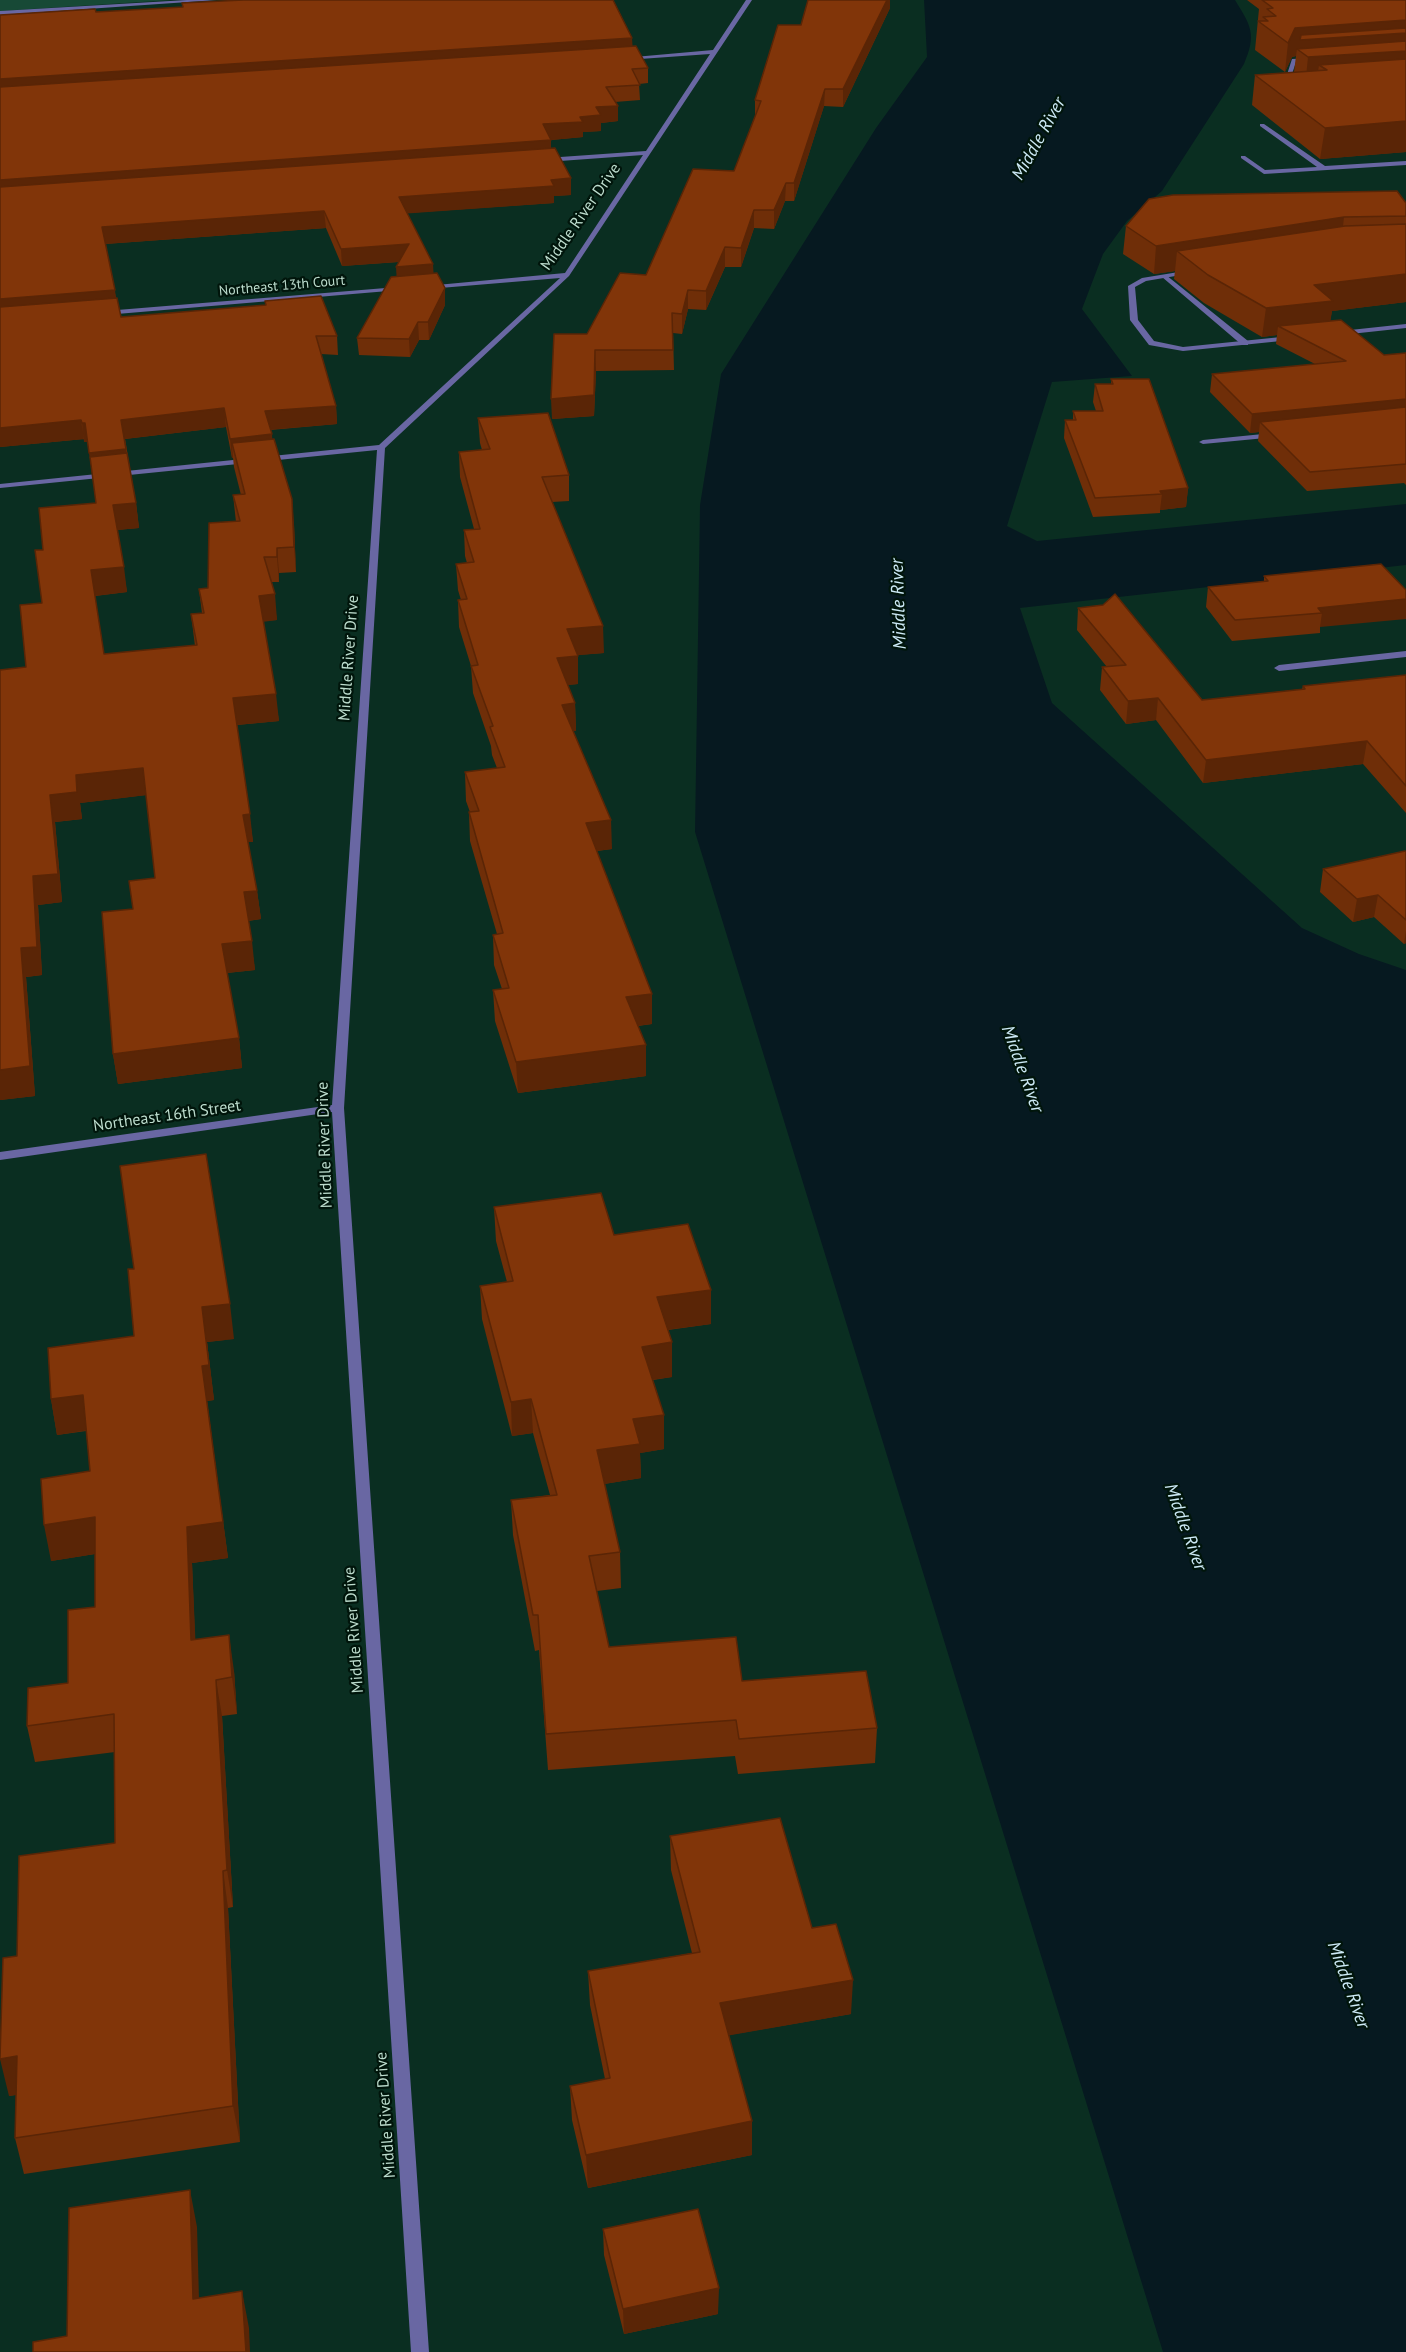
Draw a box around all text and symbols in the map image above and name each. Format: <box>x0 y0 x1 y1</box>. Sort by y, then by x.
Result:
water label: Middle River <box>1007 94 1071 184</box>
street label: Middle River Drive <box>537 160 625 274</box>
street label: Northeast 13th Court <box>218 272 346 300</box>
water label: Middle River <box>887 558 911 650</box>
street label: Middle River Drive <box>335 594 363 722</box>
water label: Middle River <box>996 1023 1048 1115</box>
street label: Middle River Drive <box>313 1082 337 1208</box>
street label: Northeast 16th Street <box>92 1096 242 1136</box>
water label: Middle River <box>1159 1481 1211 1573</box>
street label: Middle River Drive <box>340 1566 368 1694</box>
water label: Middle River <box>1322 1939 1374 2031</box>
street label: Middle River Drive <box>372 2051 400 2179</box>

